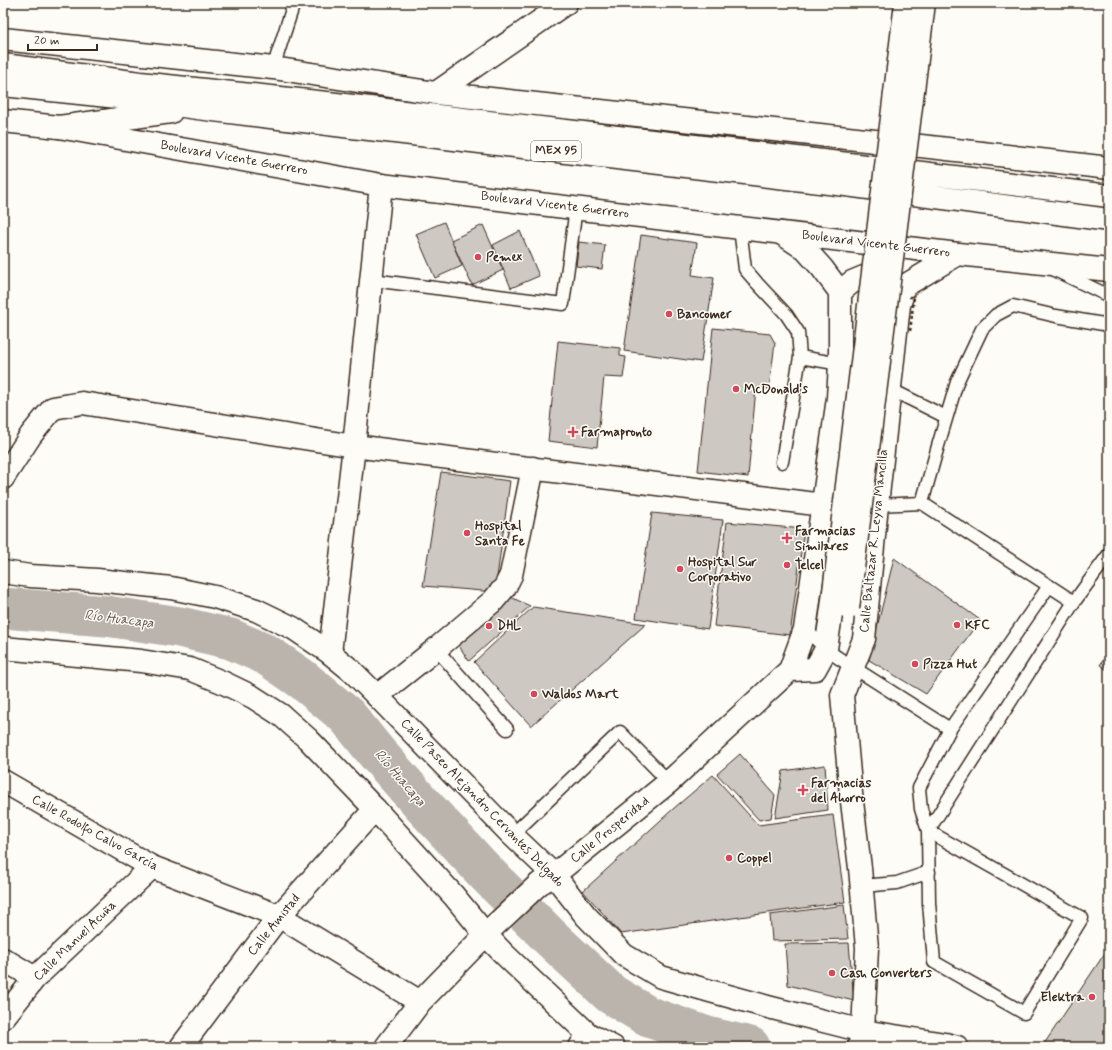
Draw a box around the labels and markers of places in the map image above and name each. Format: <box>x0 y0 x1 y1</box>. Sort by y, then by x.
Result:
place label: Pemex <box>486 249 522 266</box>
marker: Pemex <box>473 252 483 262</box>
place label: Bancomer <box>677 306 732 323</box>
marker: Bancomer <box>664 309 674 319</box>
place label: McDonald's <box>744 381 808 398</box>
marker: McDonald's <box>731 384 741 394</box>
place label: Farmapronto <box>581 424 653 441</box>
marker: Farmapronto <box>568 427 578 437</box>
place label: Hospital Santa Fe <box>475 518 525 550</box>
place label: Farmacias Similares <box>795 523 855 555</box>
marker: Hospital Santa Fe <box>462 528 472 538</box>
marker: Farmacias Similares <box>782 533 792 543</box>
place label: Hospital Sur Corporativo <box>688 554 757 586</box>
place label: Telcel <box>795 557 824 574</box>
marker: Telcel <box>782 560 792 570</box>
marker: Hospital Sur Corporativo <box>675 564 685 574</box>
place label: KFC <box>965 617 990 634</box>
place label: DHL <box>497 618 521 635</box>
marker: KFC <box>952 620 962 630</box>
marker: DHL <box>484 621 494 631</box>
place label: Pizza Hut <box>923 656 977 673</box>
marker: Pizza Hut <box>910 659 920 669</box>
place label: Waldos Mart <box>541 686 619 703</box>
marker: Waldos Mart <box>529 689 539 699</box>
place label: Farmacias del Ahorro <box>811 775 871 807</box>
marker: Farmacias del Ahorro <box>798 785 808 795</box>
place label: Coppel <box>737 850 772 867</box>
marker: Coppel <box>724 853 734 863</box>
place label: Cash Converters <box>840 965 932 982</box>
marker: Cash Converters <box>827 968 837 978</box>
place label: Elektra <box>1041 989 1085 1006</box>
marker: Elektra <box>1087 992 1097 1002</box>

